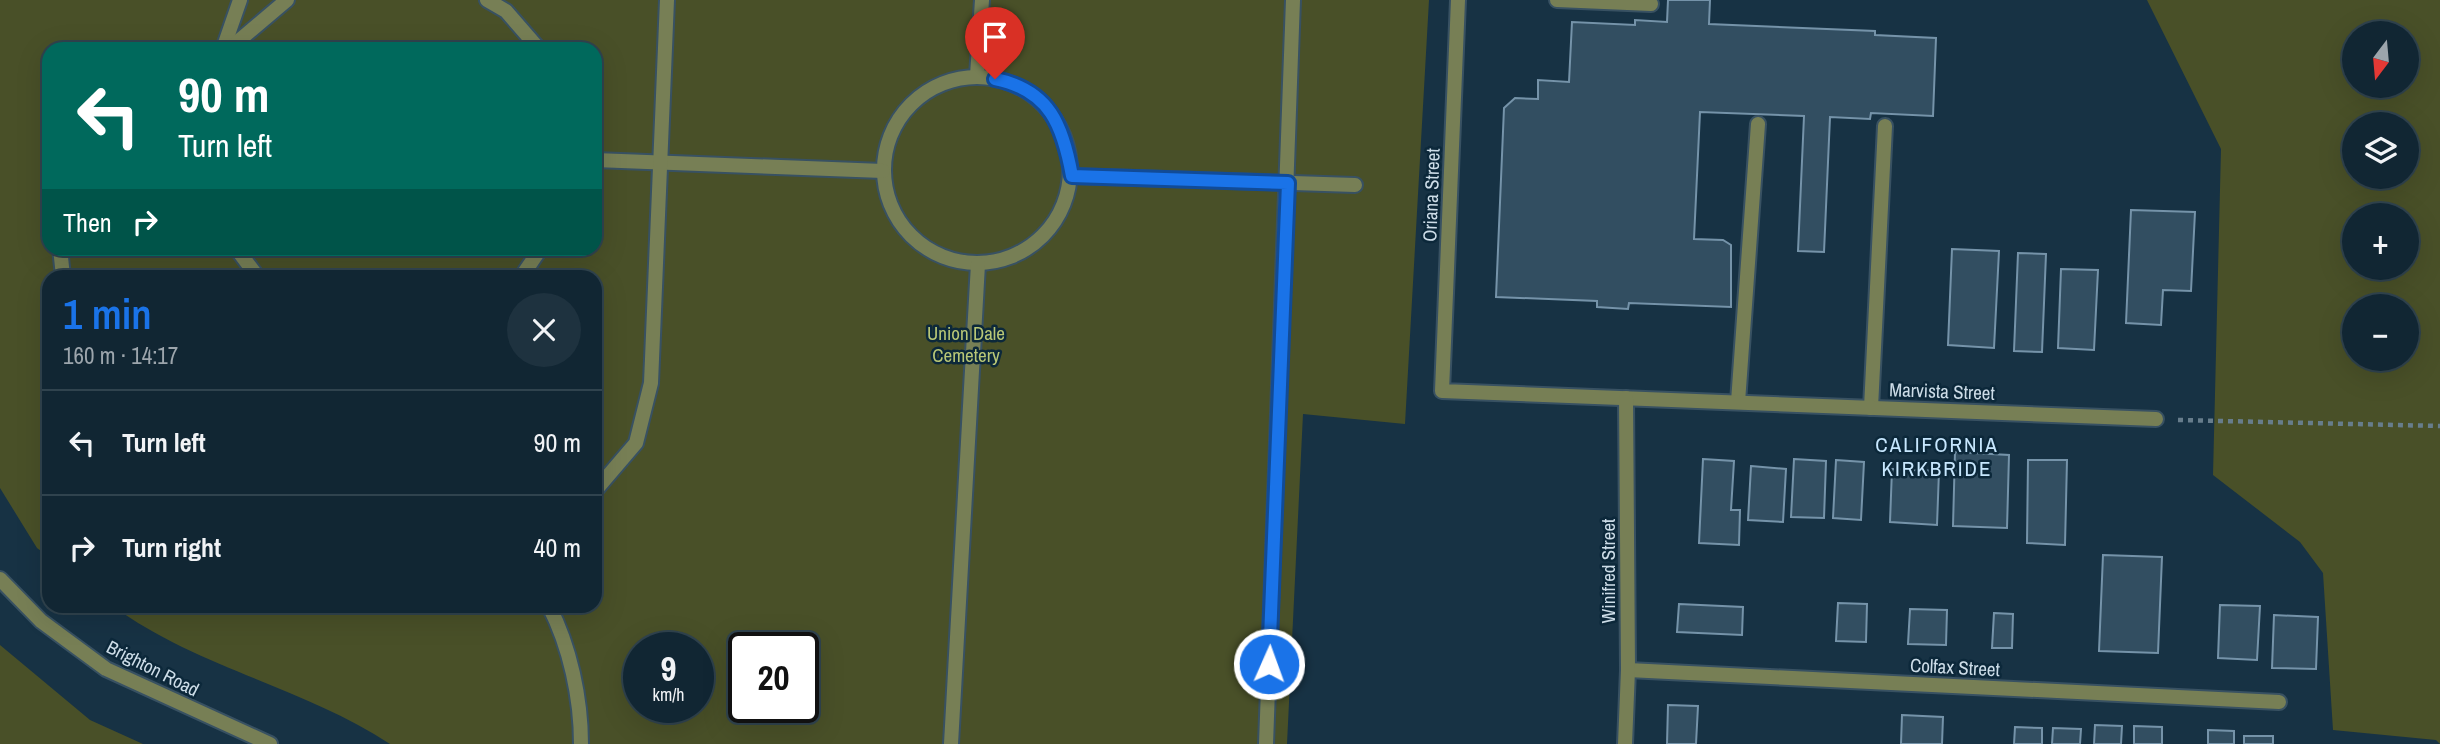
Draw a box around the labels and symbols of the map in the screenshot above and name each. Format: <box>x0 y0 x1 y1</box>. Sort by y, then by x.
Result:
pin <box>965 7 1025 79</box>
north arrow <box>2342 21 2418 98</box>
street label: Oriana Street <box>1416 147 1446 242</box>
park label: Union Dale Cemetery <box>927 320 1005 368</box>
street label: Marvista Street <box>1889 376 1996 406</box>
district label: CALIFORNIA KIRKBRIDE <box>1875 430 1999 483</box>
street label: Winifred Street <box>1595 518 1621 623</box>
position arrow <box>1232 627 1306 701</box>
speed limit sign: 20 <box>728 632 819 723</box>
street label: Brighton Road <box>102 634 204 702</box>
street label: Colfax Street <box>1909 652 2001 682</box>

